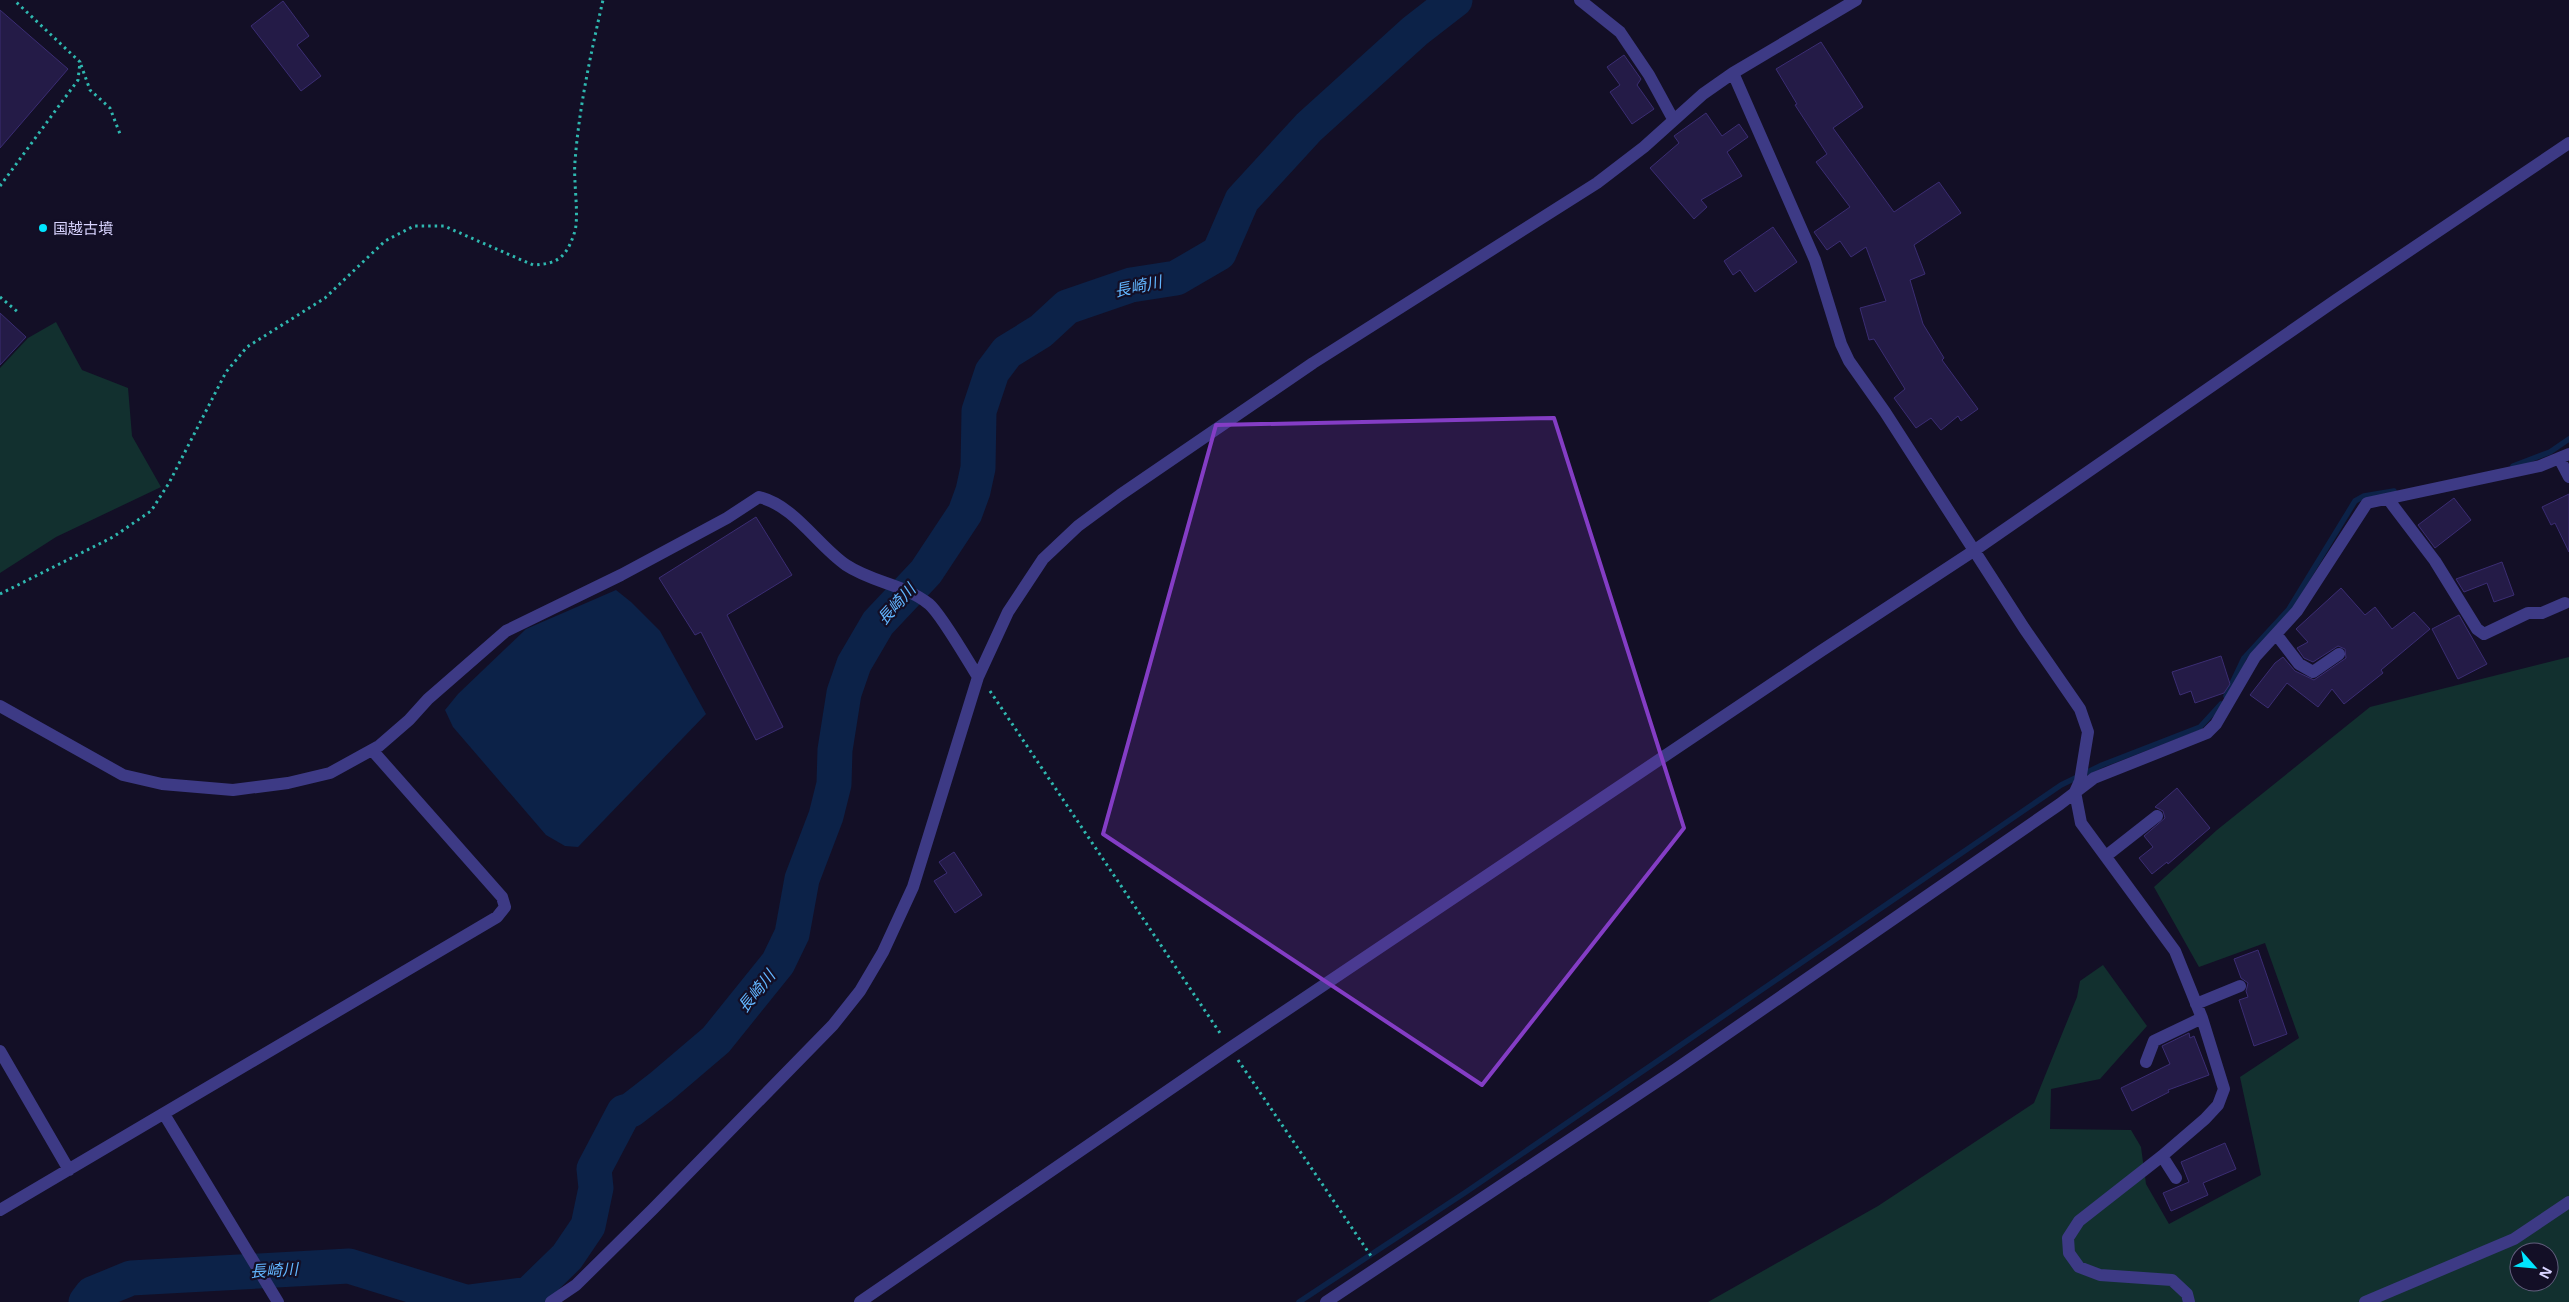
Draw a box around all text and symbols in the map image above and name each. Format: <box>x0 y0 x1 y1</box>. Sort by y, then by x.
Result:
place label: 国越古墳 <box>53 218 113 238</box>
marker: 国越古墳 <box>37 222 49 234</box>
water label: 長崎川 <box>1112 270 1166 302</box>
water label: 長崎川 <box>872 577 922 629</box>
water label: 長崎川 <box>732 964 781 1017</box>
north arrow <box>2509 1242 2559 1292</box>
water label: 長崎川 <box>249 1258 301 1282</box>
text: N <box>2535 1264 2557 1283</box>

